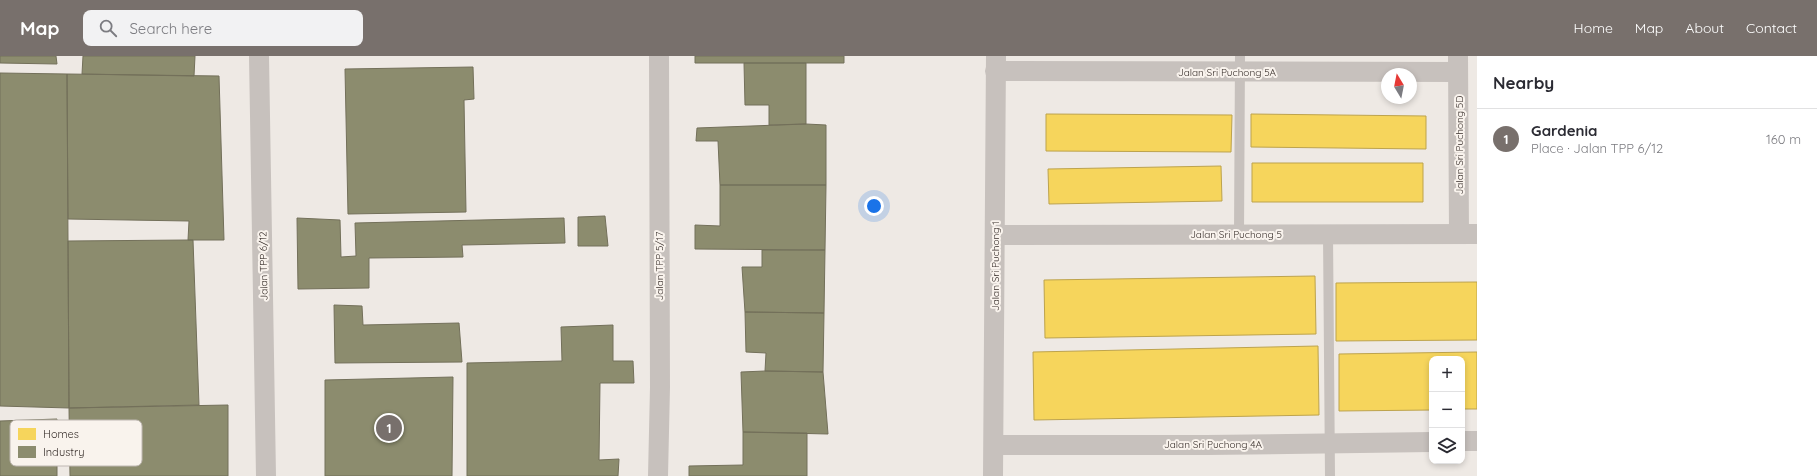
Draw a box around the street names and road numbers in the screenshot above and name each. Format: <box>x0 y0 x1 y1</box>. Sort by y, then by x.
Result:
street label: Jalan Sri Puchong 5A <box>1178 66 1277 79</box>
street label: Jalan Sri Puchong 5D <box>1453 96 1466 194</box>
street label: Jalan Sri Puchong 1 <box>989 221 1002 311</box>
street label: Jalan Sri Puchong 5 <box>1190 228 1282 241</box>
street label: Jalan TPP 6/12 <box>256 231 271 301</box>
street label: Jalan TPP 5/17 <box>653 232 666 300</box>
street label: Jalan Sri Puchong 4A <box>1164 438 1263 451</box>

